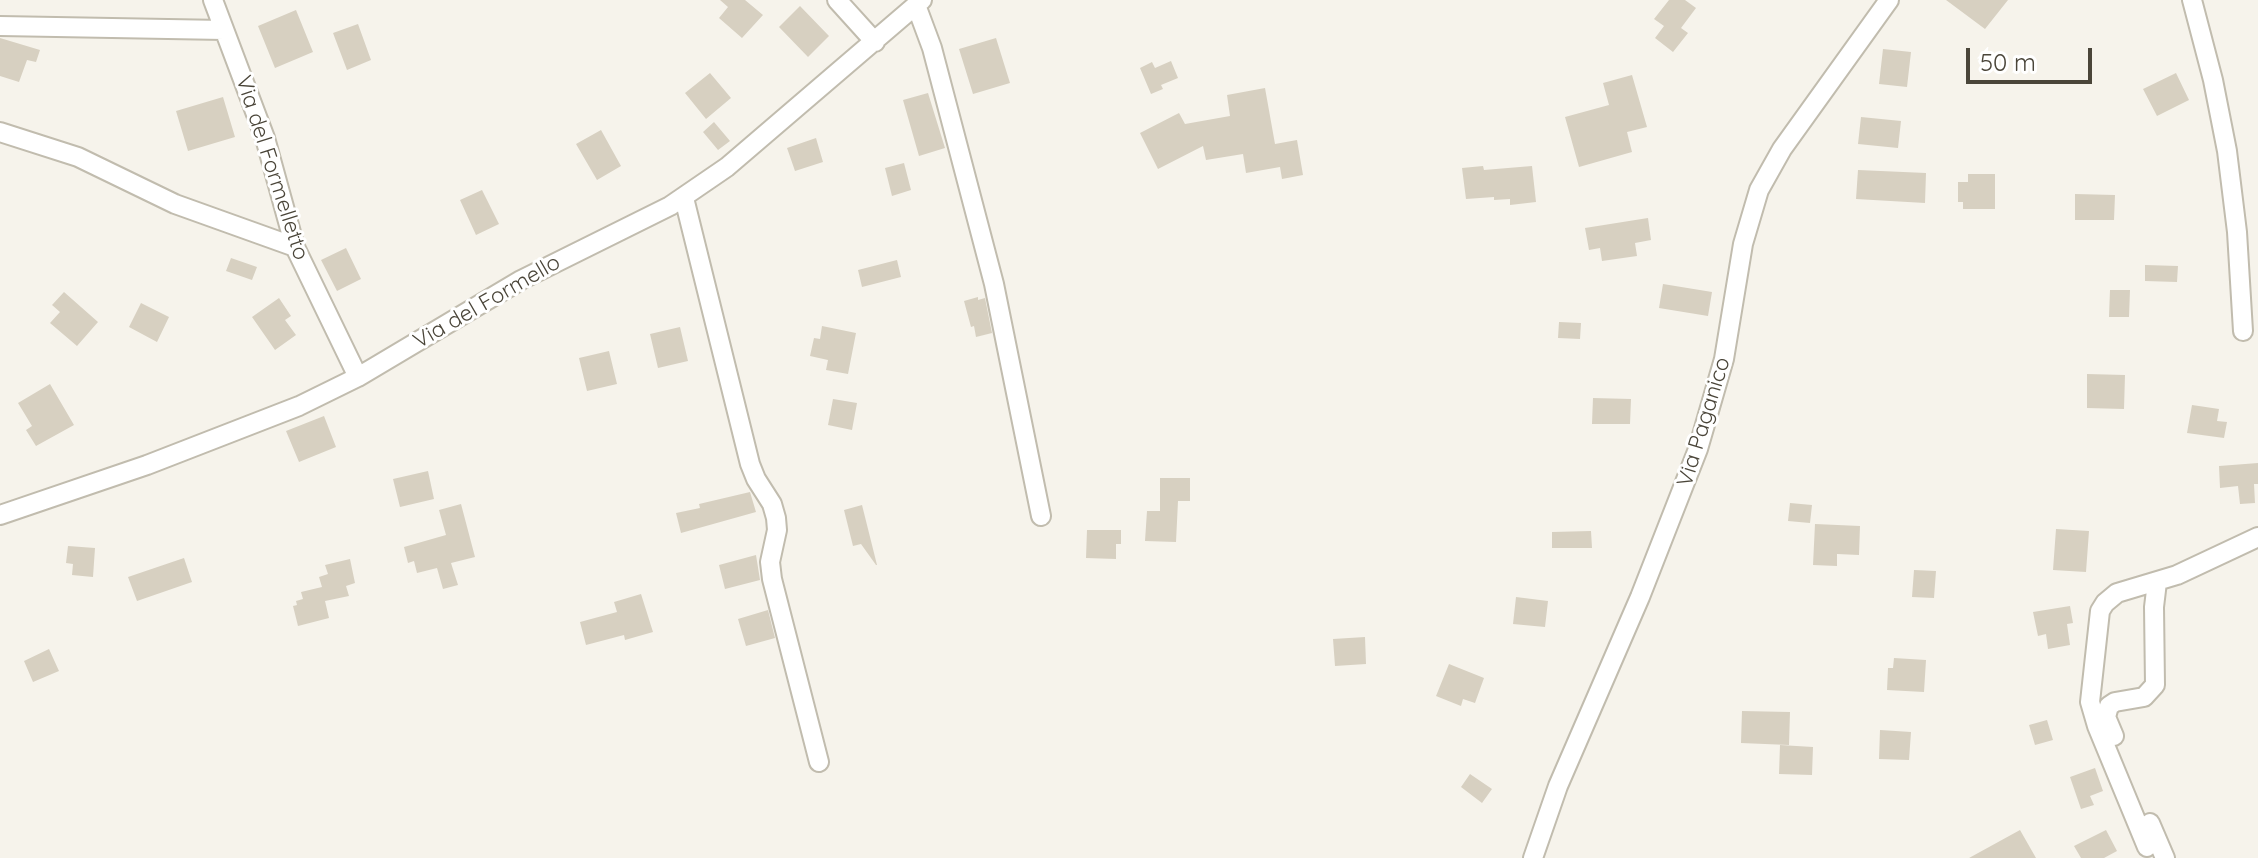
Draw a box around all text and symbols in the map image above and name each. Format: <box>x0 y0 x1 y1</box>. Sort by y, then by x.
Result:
scale bar <box>1970 32 2096 82</box>
text: 50 m <box>1980 47 2036 77</box>
street label: Via del Formelletto <box>230 72 314 264</box>
street label: Via del Formello <box>409 249 565 355</box>
street label: Via Paganico <box>1672 354 1736 490</box>

